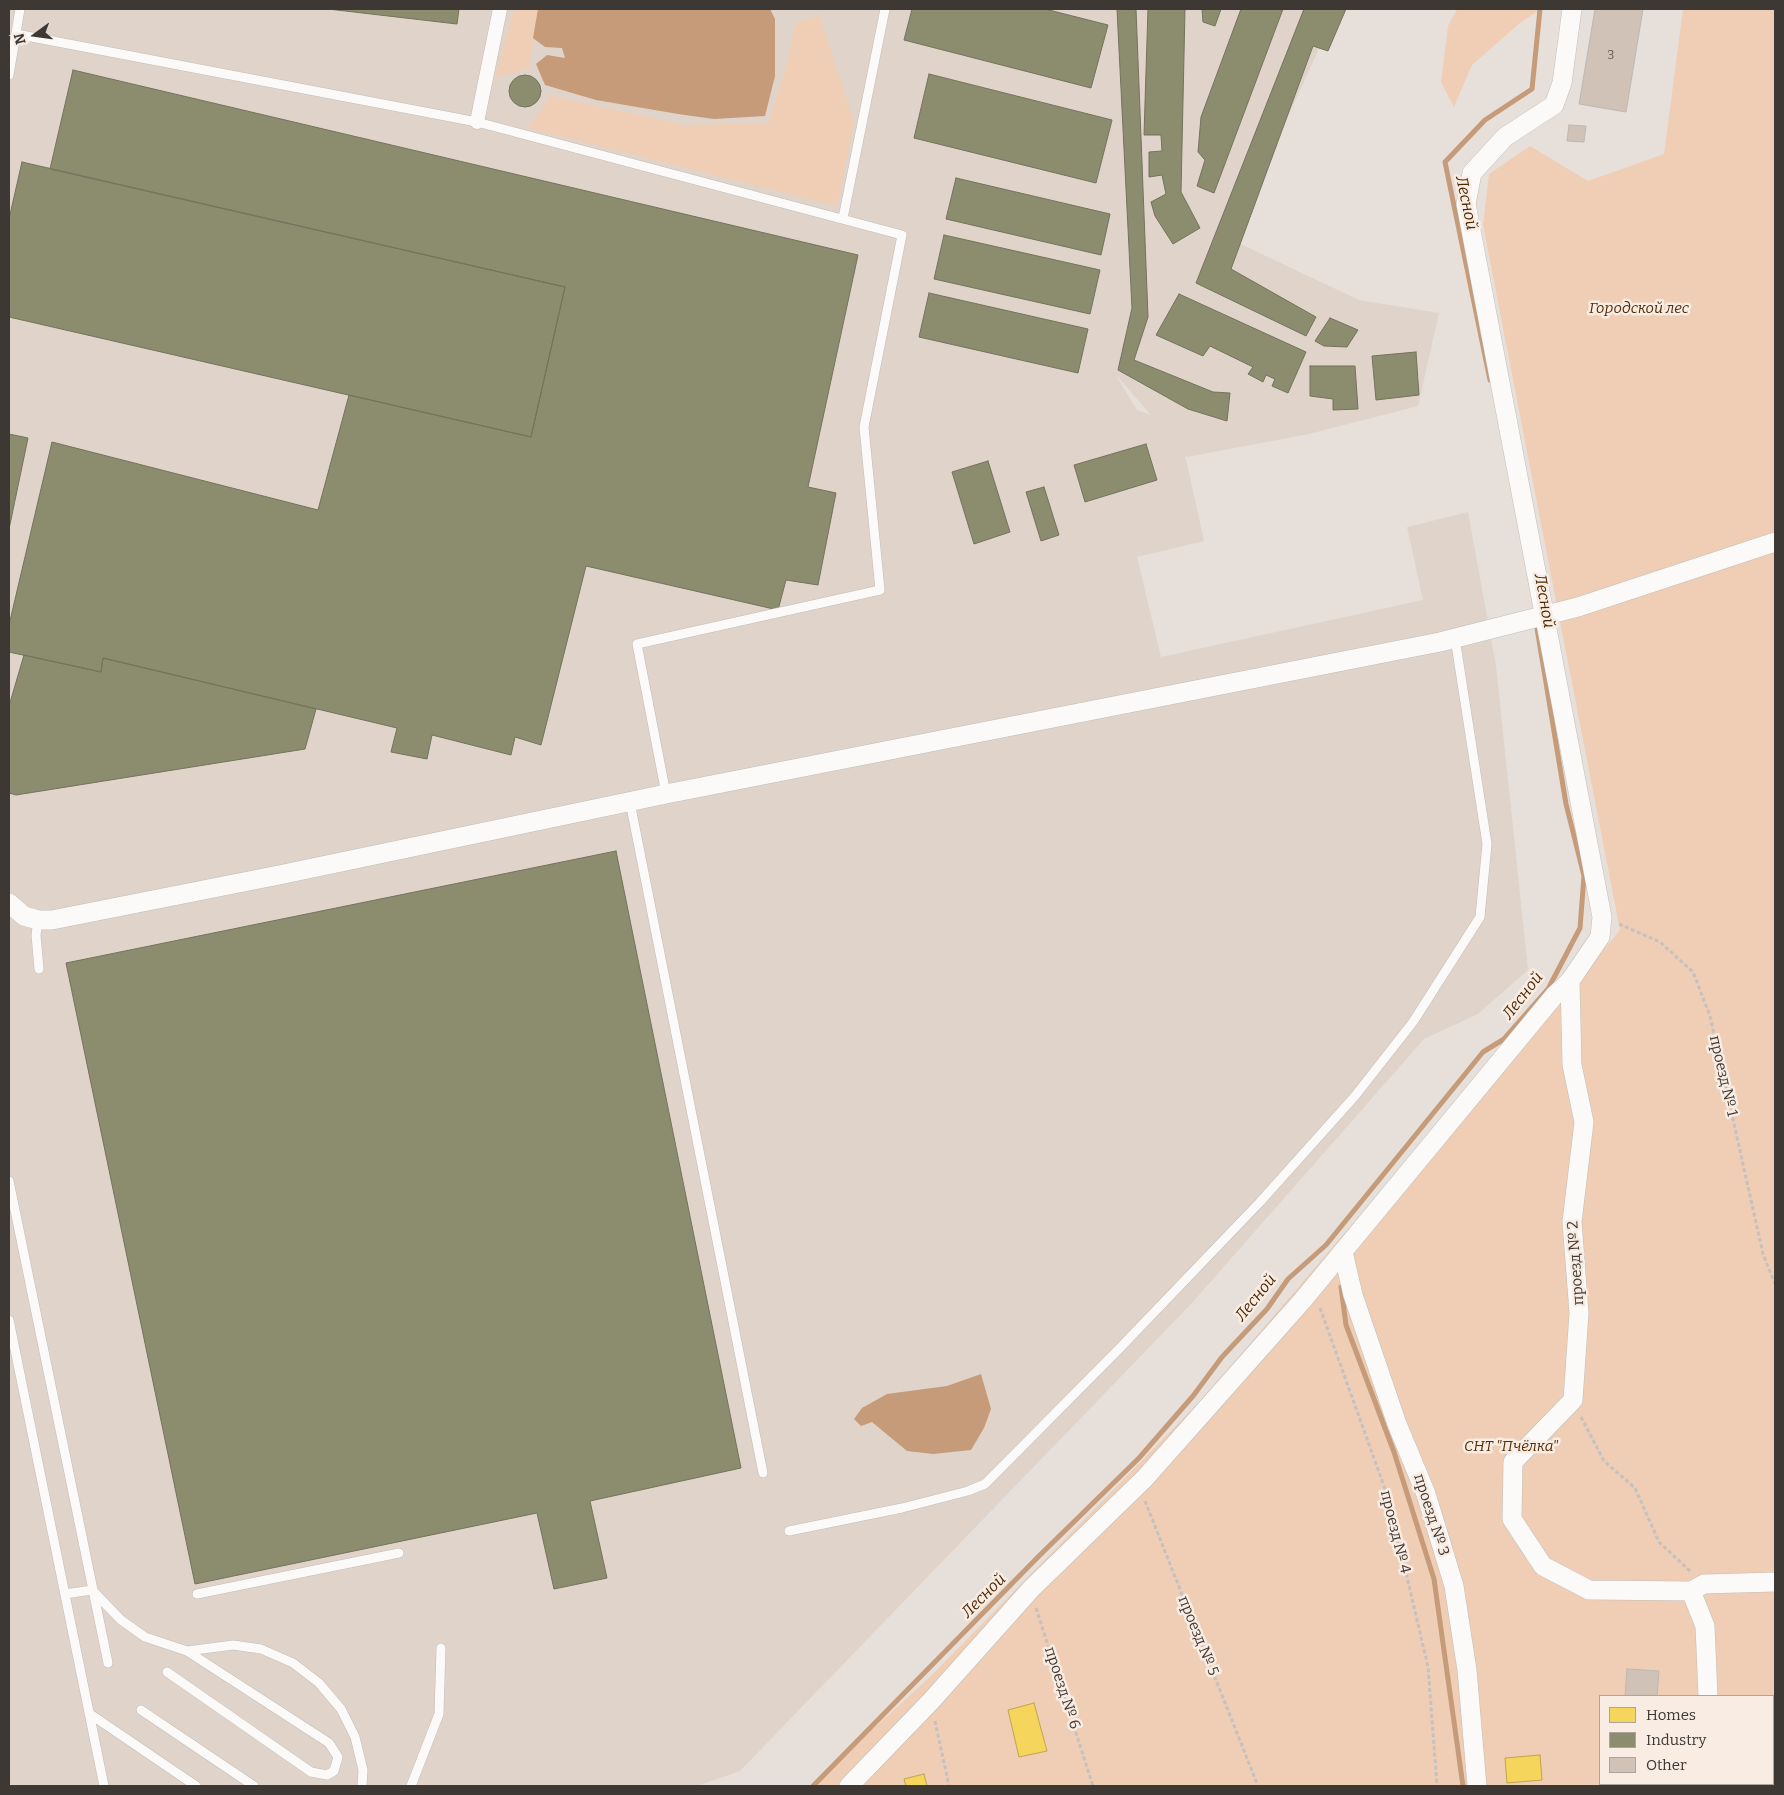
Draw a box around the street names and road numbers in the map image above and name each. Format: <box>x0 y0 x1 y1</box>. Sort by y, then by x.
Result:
street label: проезд № 1 <box>1705 1034 1741 1118</box>
street label: проезд № 2 <box>1564 1220 1588 1306</box>
street label: проезд № 3 <box>1409 1472 1453 1558</box>
street label: проезд № 4 <box>1376 1488 1414 1576</box>
street label: проезд № 5 <box>1174 1593 1222 1679</box>
street label: проезд № 6 <box>1040 1645 1084 1731</box>

